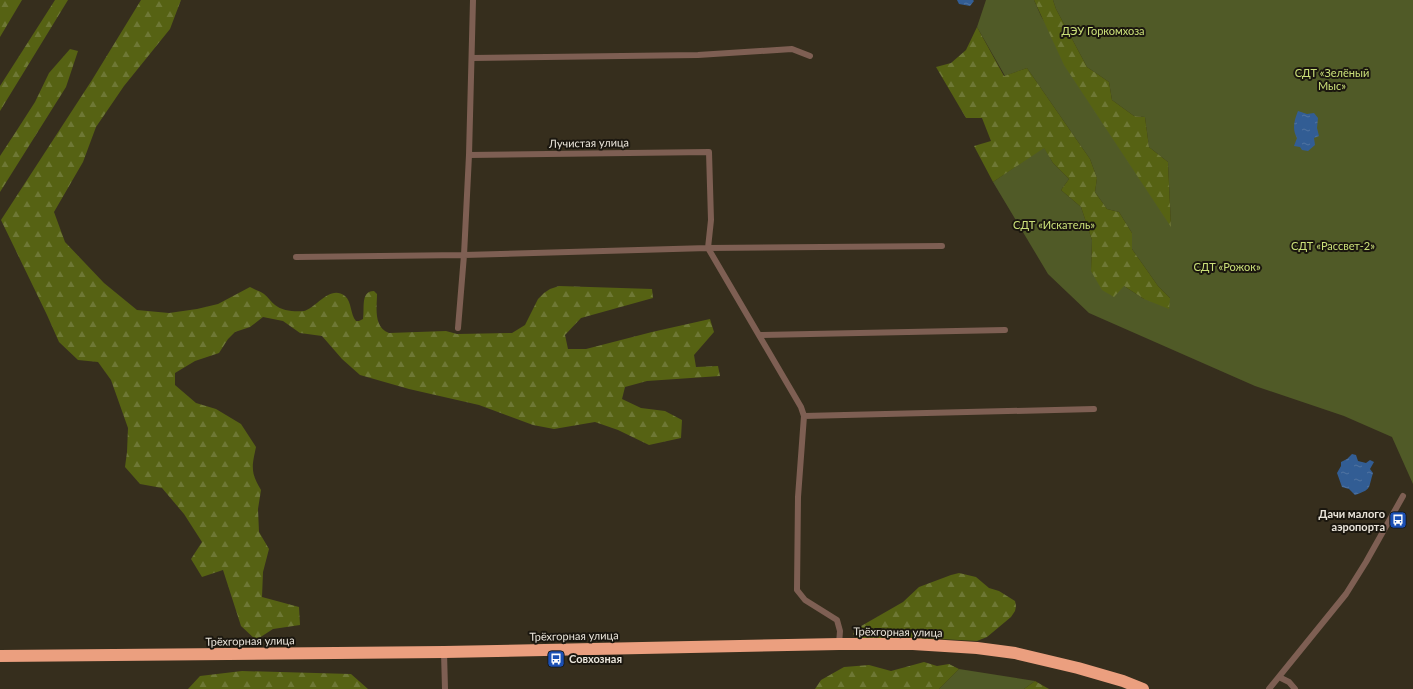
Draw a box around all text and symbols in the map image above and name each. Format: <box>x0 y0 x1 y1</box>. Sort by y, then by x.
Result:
park label: ДЭУ Горкомхоза <box>1061 24 1145 37</box>
park label: СДТ «Зелёный Мыс» <box>1295 66 1369 92</box>
street label: Лучистая улица <box>548 135 629 150</box>
park label: СДТ «Искатель» <box>1013 218 1095 231</box>
park label: СДТ «Рассвет-2» <box>1291 239 1375 252</box>
park label: СДТ «Рожок» <box>1193 260 1261 273</box>
place label: Дачи малого аэропорта <box>1319 507 1385 533</box>
bus stop icon: Дачи малого аэропорта <box>1388 510 1408 530</box>
street label: Трёхгорная улица <box>853 624 943 639</box>
street label: Трёхгорная улица <box>529 628 619 643</box>
street label: Трёхгорная улица <box>205 633 295 648</box>
bus stop icon: Совхозная <box>546 649 566 669</box>
place label: Совхозная <box>569 652 622 665</box>

